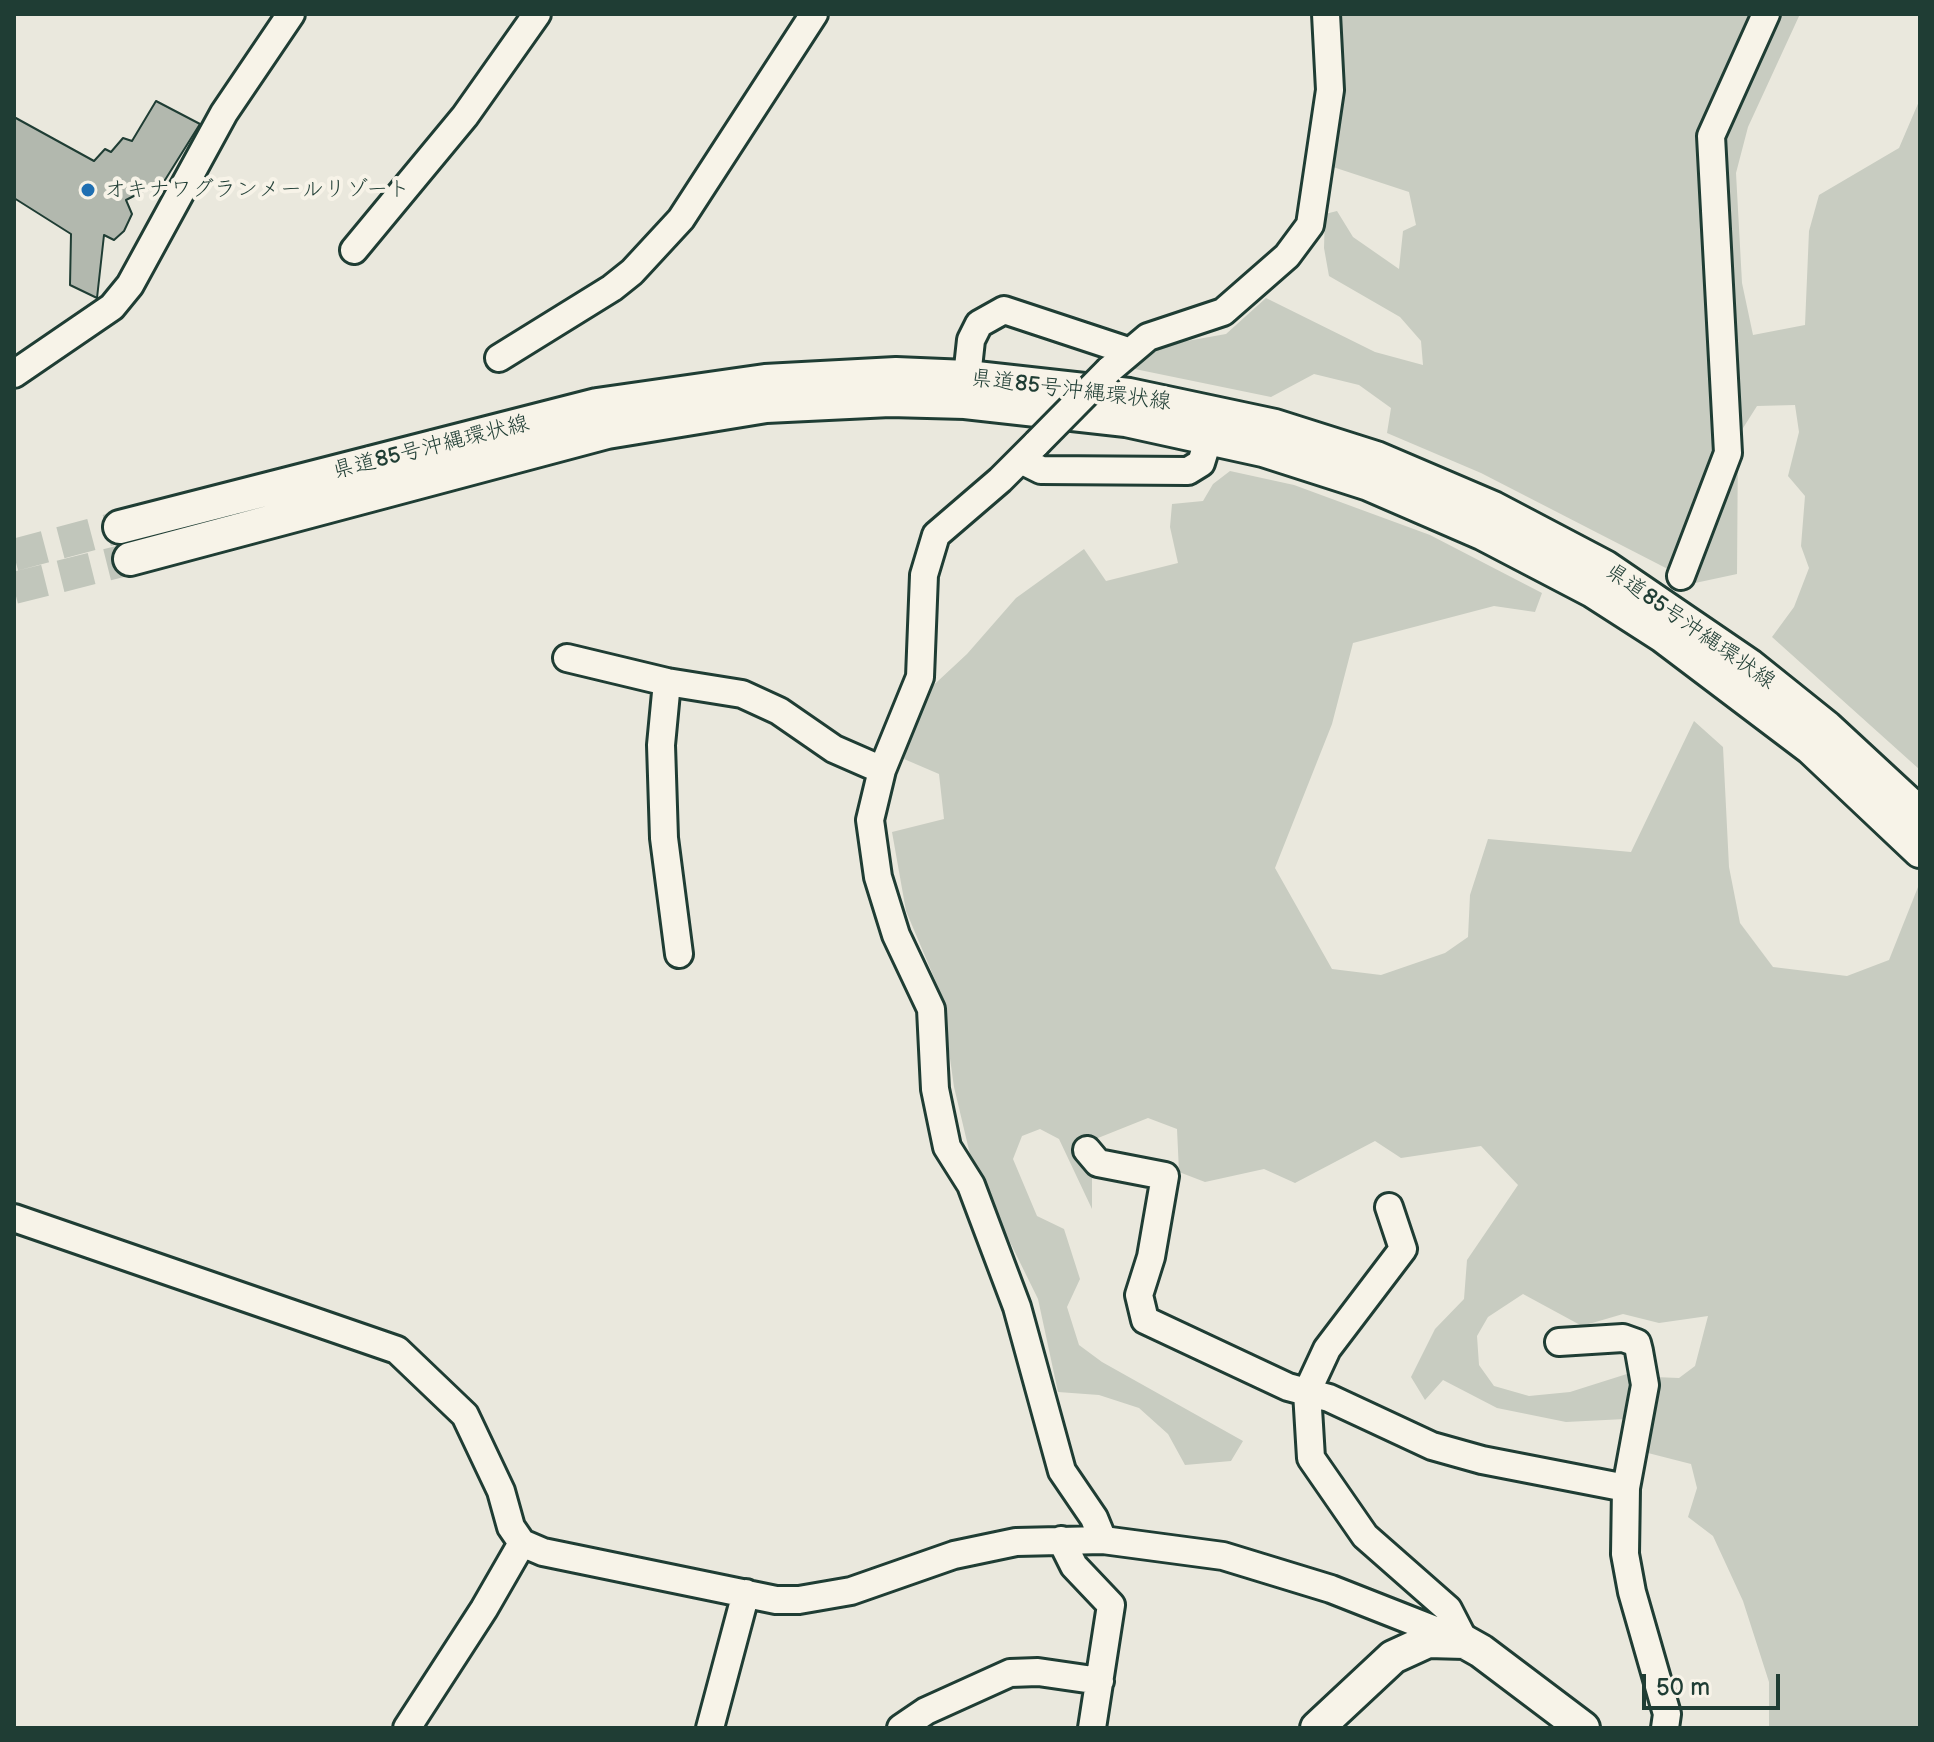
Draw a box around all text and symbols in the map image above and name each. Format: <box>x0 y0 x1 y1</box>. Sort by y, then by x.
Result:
place label: オキナワグランメールリゾート <box>104 177 410 203</box>
marker: オキナワグランメールリゾート <box>79 181 97 199</box>
street label: 県道85号沖縄環状線 <box>969 366 1173 416</box>
street label: 県道85号沖縄環状線 <box>330 411 532 485</box>
street label: 県道85号沖縄環状線 <box>1600 558 1780 696</box>
scale bar <box>1646 1658 1784 1708</box>
text: 50 m <box>1656 1673 1710 1702</box>

